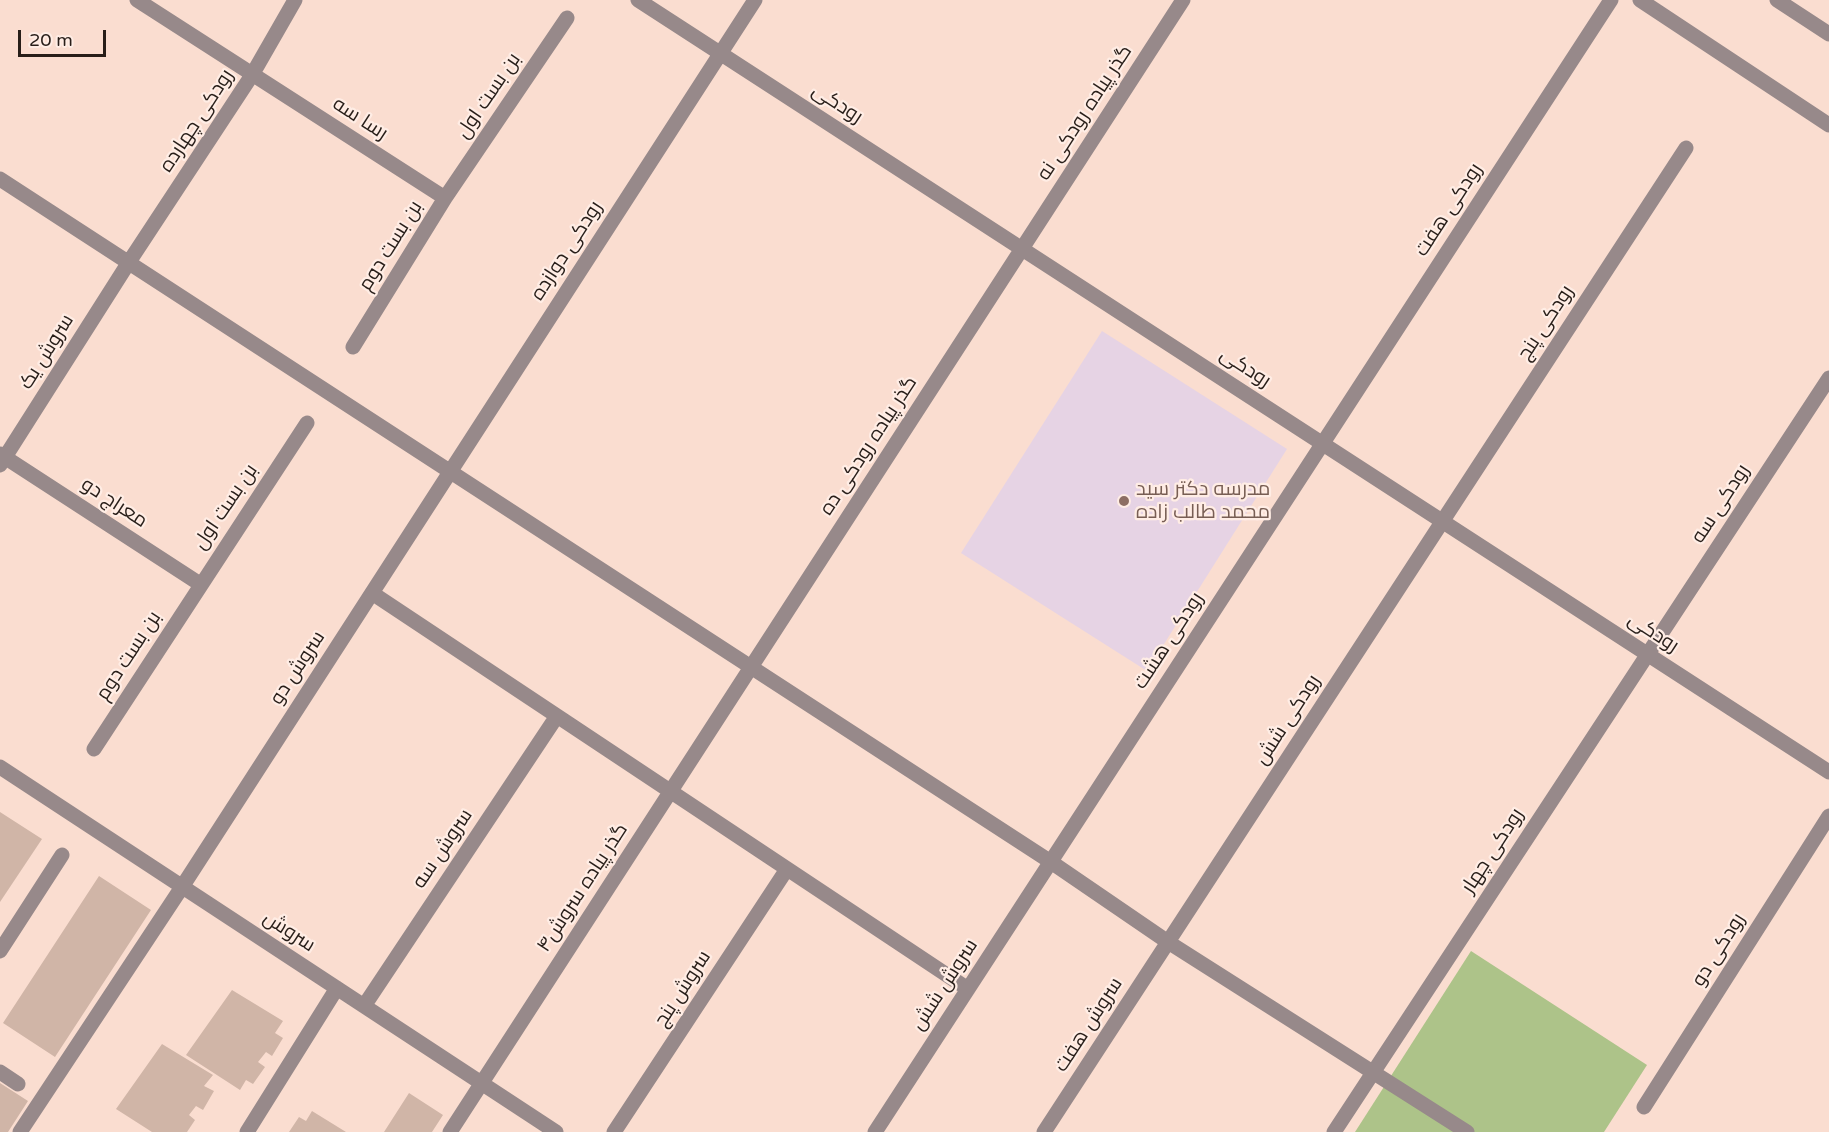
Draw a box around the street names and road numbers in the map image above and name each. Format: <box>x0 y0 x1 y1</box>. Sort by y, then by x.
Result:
street label: گذر پیاده رودکی نه <box>1032 41 1138 185</box>
street label: بن بست اول <box>452 49 526 143</box>
street label: رودکی چهارده <box>155 65 239 177</box>
street label: رودکی <box>807 79 867 129</box>
street label: رسا سه <box>328 92 392 146</box>
street label: رودکی هفت <box>1410 159 1488 261</box>
street label: بن بست دوم <box>354 197 428 295</box>
street label: رودکی دوازده <box>526 197 608 305</box>
street label: رودکی پنج <box>1513 281 1579 365</box>
street label: سروش یک <box>15 310 79 394</box>
street label: رودکی <box>1215 343 1275 393</box>
street label: گذر پیاده رودکی ده <box>815 372 923 520</box>
street label: بن بست اول <box>189 460 263 554</box>
street label: رودکی سه <box>1687 460 1755 548</box>
street label: معراج دو <box>76 473 152 533</box>
street label: رودکی هشت <box>1129 588 1209 694</box>
street label: بن بست دوم <box>91 607 167 705</box>
street label: رودکی <box>1623 608 1683 658</box>
street label: سروش دو <box>265 627 331 709</box>
street label: رودکی شش <box>1250 670 1326 770</box>
street label: رودکی چهار <box>1457 804 1529 898</box>
street label: سروش سه <box>408 805 478 893</box>
street label: گذر پیاده سروش۴ <box>532 819 634 957</box>
street label: سروش <box>258 906 320 958</box>
street label: رودکی دو <box>1687 909 1751 991</box>
street label: سروش شش <box>907 935 983 1035</box>
street label: سروش پنج <box>649 946 717 1032</box>
street label: سروش هفت <box>1050 973 1128 1077</box>

